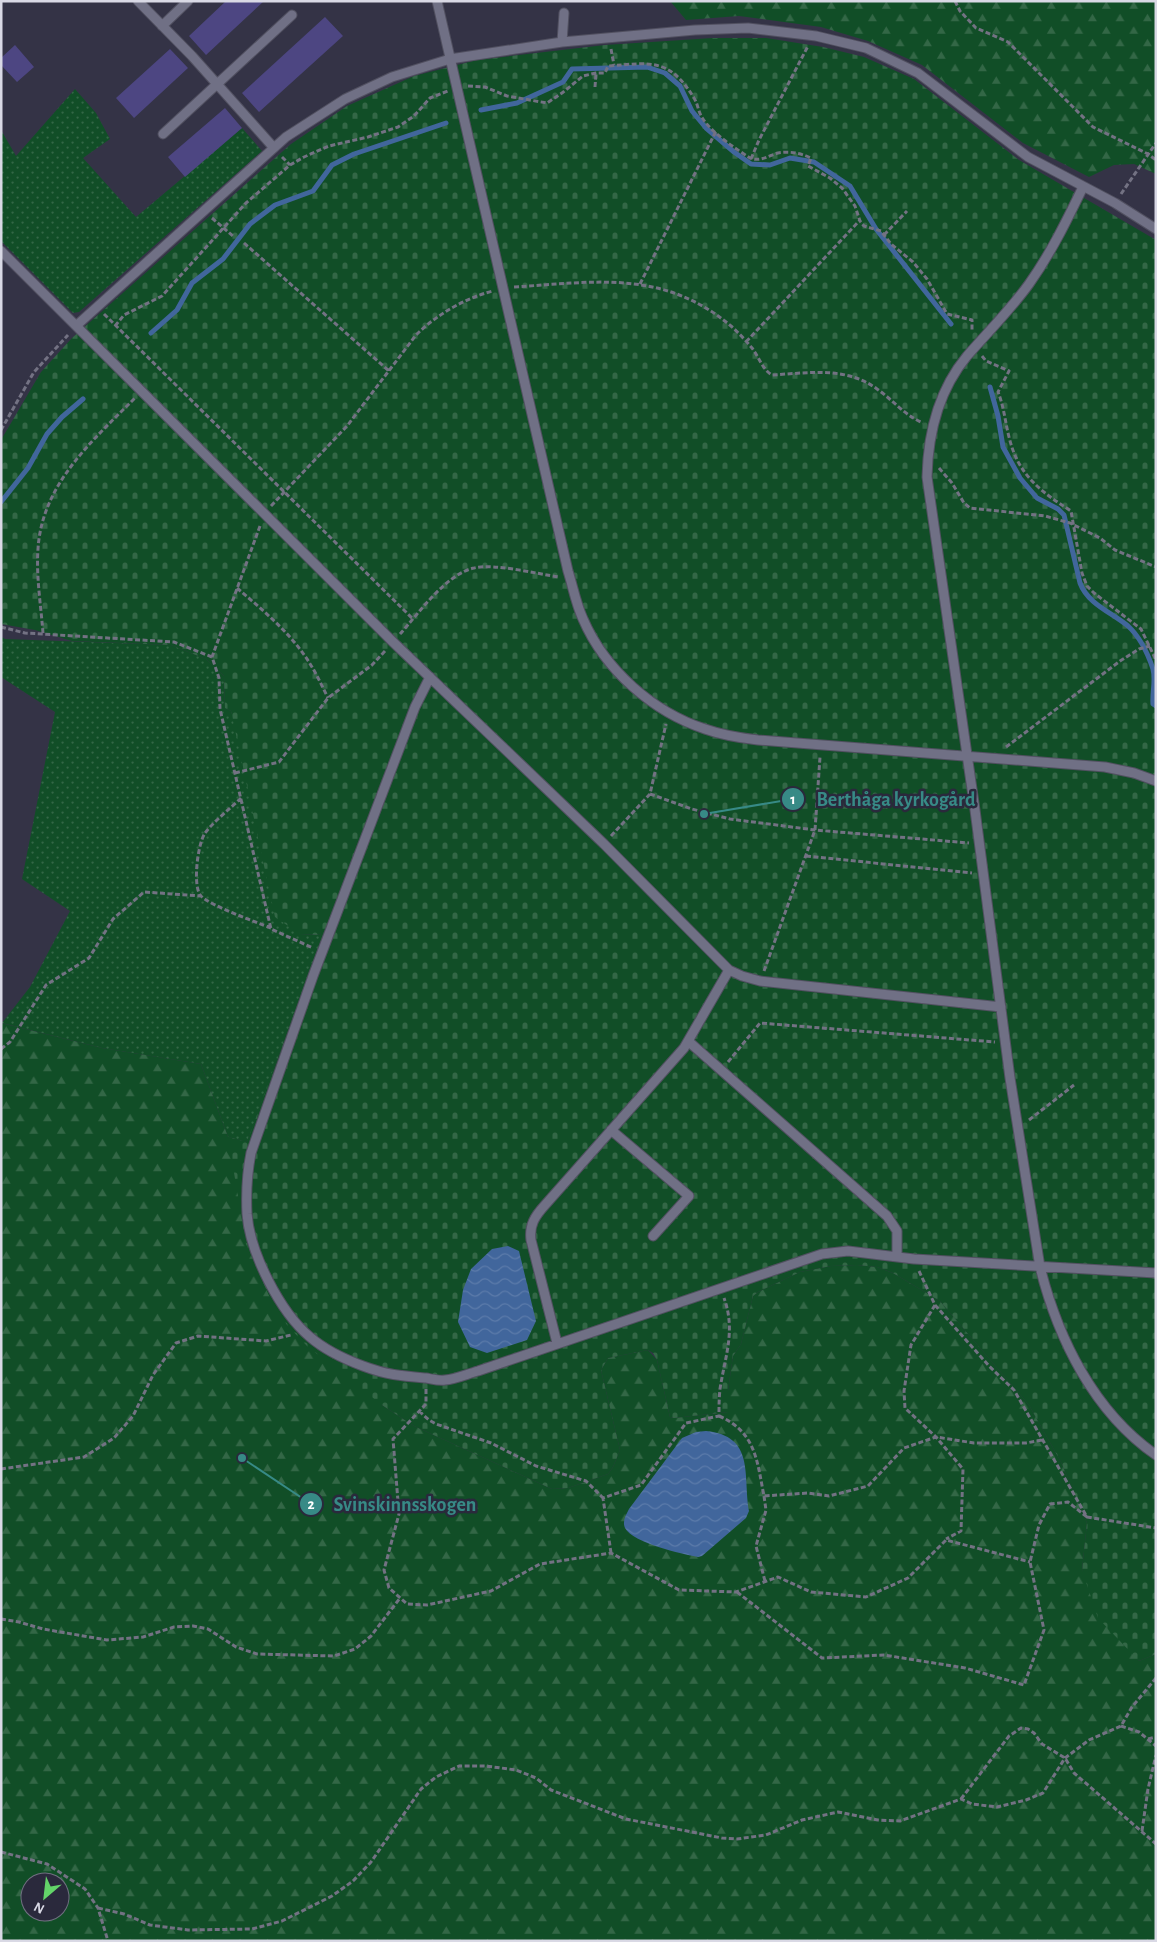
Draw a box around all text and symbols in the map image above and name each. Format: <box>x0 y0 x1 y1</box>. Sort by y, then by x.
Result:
callout: Berthåga kyrkogård <box>781 781 985 816</box>
text: Berthåga kyrkogård <box>816 790 976 810</box>
text: 1 <box>790 792 796 807</box>
callout: Svinskinnsskogen <box>299 1486 487 1521</box>
text: Svinskinnsskogen <box>334 1495 476 1515</box>
text: 2 <box>307 1497 315 1512</box>
north arrow <box>20 1872 70 1922</box>
text: N <box>32 1899 47 1916</box>

